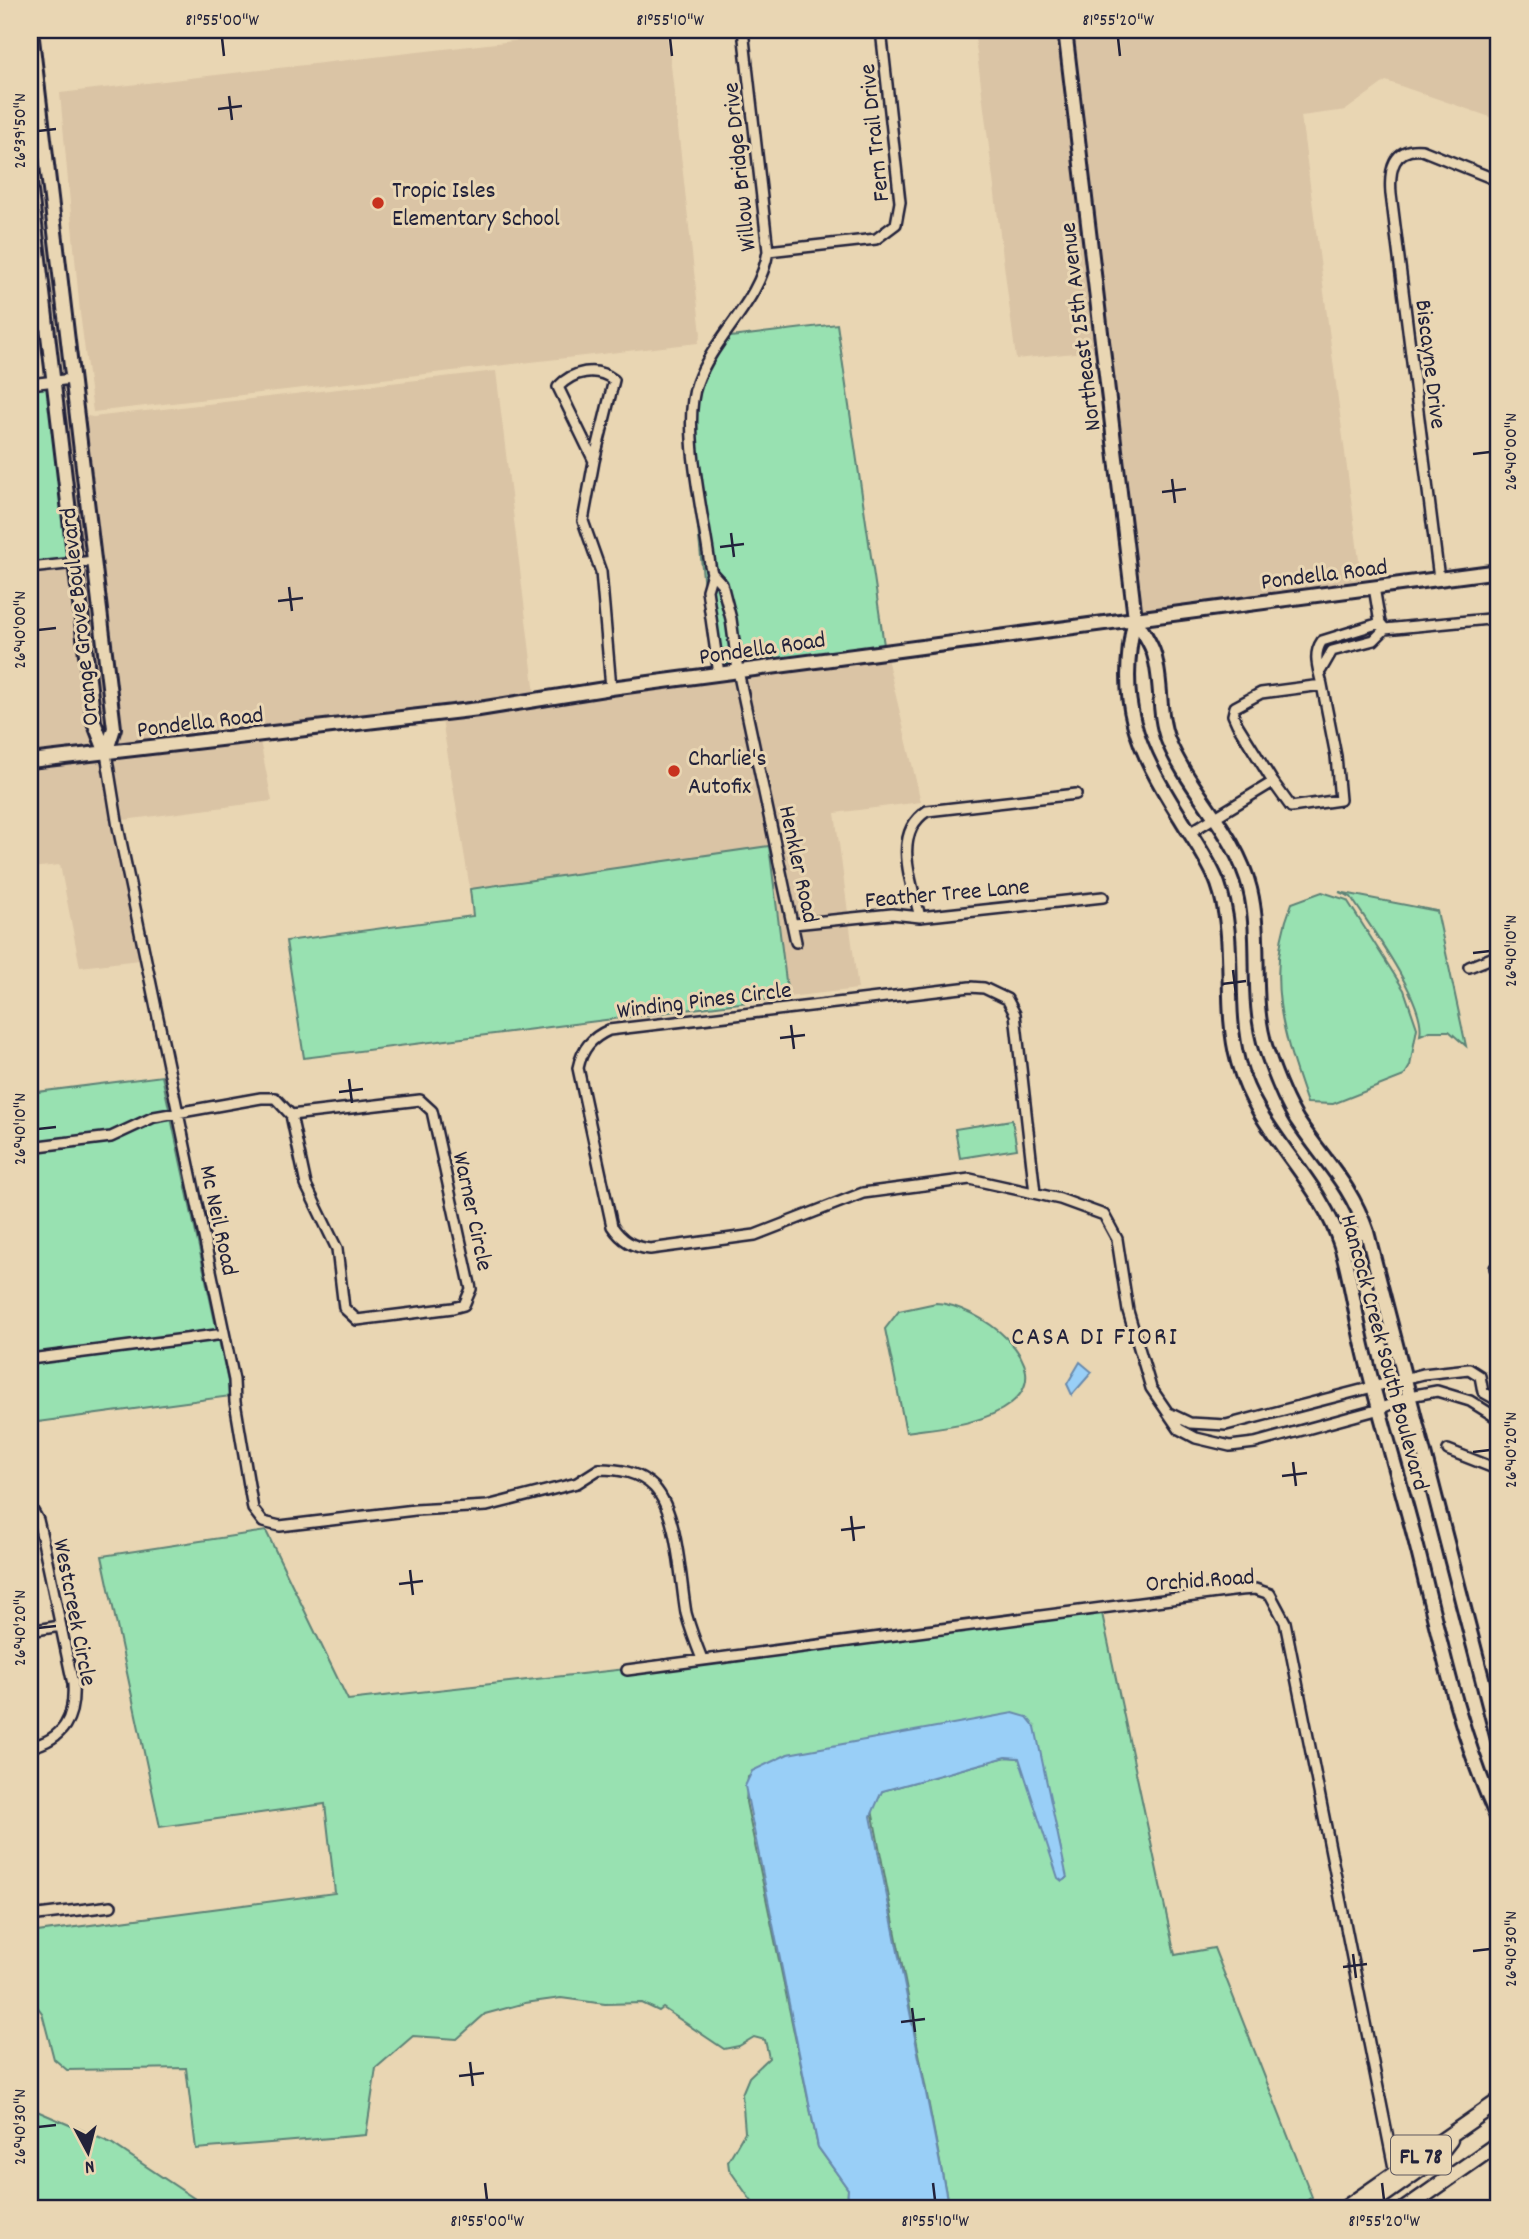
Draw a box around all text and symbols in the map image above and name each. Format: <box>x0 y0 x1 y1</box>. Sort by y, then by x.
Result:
text: 81°55'00"W <box>185 9 259 34</box>
text: 81°55'10"W <box>636 9 704 34</box>
text: 81°55'20"W <box>1082 9 1154 34</box>
street label: Fern Trail Drive <box>852 62 900 203</box>
street label: Willow Bridge Drive <box>715 80 767 253</box>
text: 26°39'50"N <box>9 93 34 169</box>
place label: Tropic Isles Elementary School <box>392 175 560 237</box>
marker: Tropic Isles Elementary School <box>370 195 386 211</box>
street label: Northeast 25th Avenue <box>1052 220 1112 433</box>
street label: Biscayne Drive <box>1404 298 1454 431</box>
text: 26°40'00"N <box>1500 413 1525 491</box>
street label: Orange Grove Boulevard <box>53 506 109 728</box>
street label: Pondella Road <box>1259 551 1390 601</box>
text: 26°40'00"N <box>9 591 34 669</box>
street label: Pondella Road <box>697 624 828 676</box>
street label: Pondella Road <box>135 699 266 749</box>
place label: Charlie's Autofix <box>688 743 767 805</box>
marker: Charlie's Autofix <box>666 763 682 779</box>
street label: Henkler Road <box>768 803 826 927</box>
street label: Feather Tree Lane <box>864 871 1031 919</box>
text: 26°40'10"N <box>1500 915 1525 987</box>
street label: Winding Pines Circle <box>615 974 794 1030</box>
text: 26°40'10"N <box>9 1093 34 1165</box>
street label: Warner Circle <box>442 1149 500 1274</box>
street label: Mc Neil Road <box>189 1162 245 1279</box>
street label: Hancock Creek South Boulevard <box>1330 1211 1436 1494</box>
district label: CASA DI FIORI <box>1011 1320 1179 1357</box>
text: 26°40'20"N <box>1500 1412 1525 1488</box>
street label: Westcreek Circle <box>42 1536 104 1689</box>
street label: Orchid Road <box>1144 1561 1256 1603</box>
text: 26°40'20"N <box>9 1590 34 1666</box>
text: 26°40'30"N <box>1500 1911 1525 1987</box>
text: 26°40'30"N <box>9 2089 34 2165</box>
north arrow <box>52 2116 122 2186</box>
road number: FL 78 <box>1391 2136 1451 2174</box>
text: N <box>83 2151 96 2179</box>
text: 81°55'00"W <box>450 2210 524 2235</box>
text: 81°55'10"W <box>901 2210 969 2235</box>
text: 81°55'20"W <box>1348 2210 1420 2235</box>

